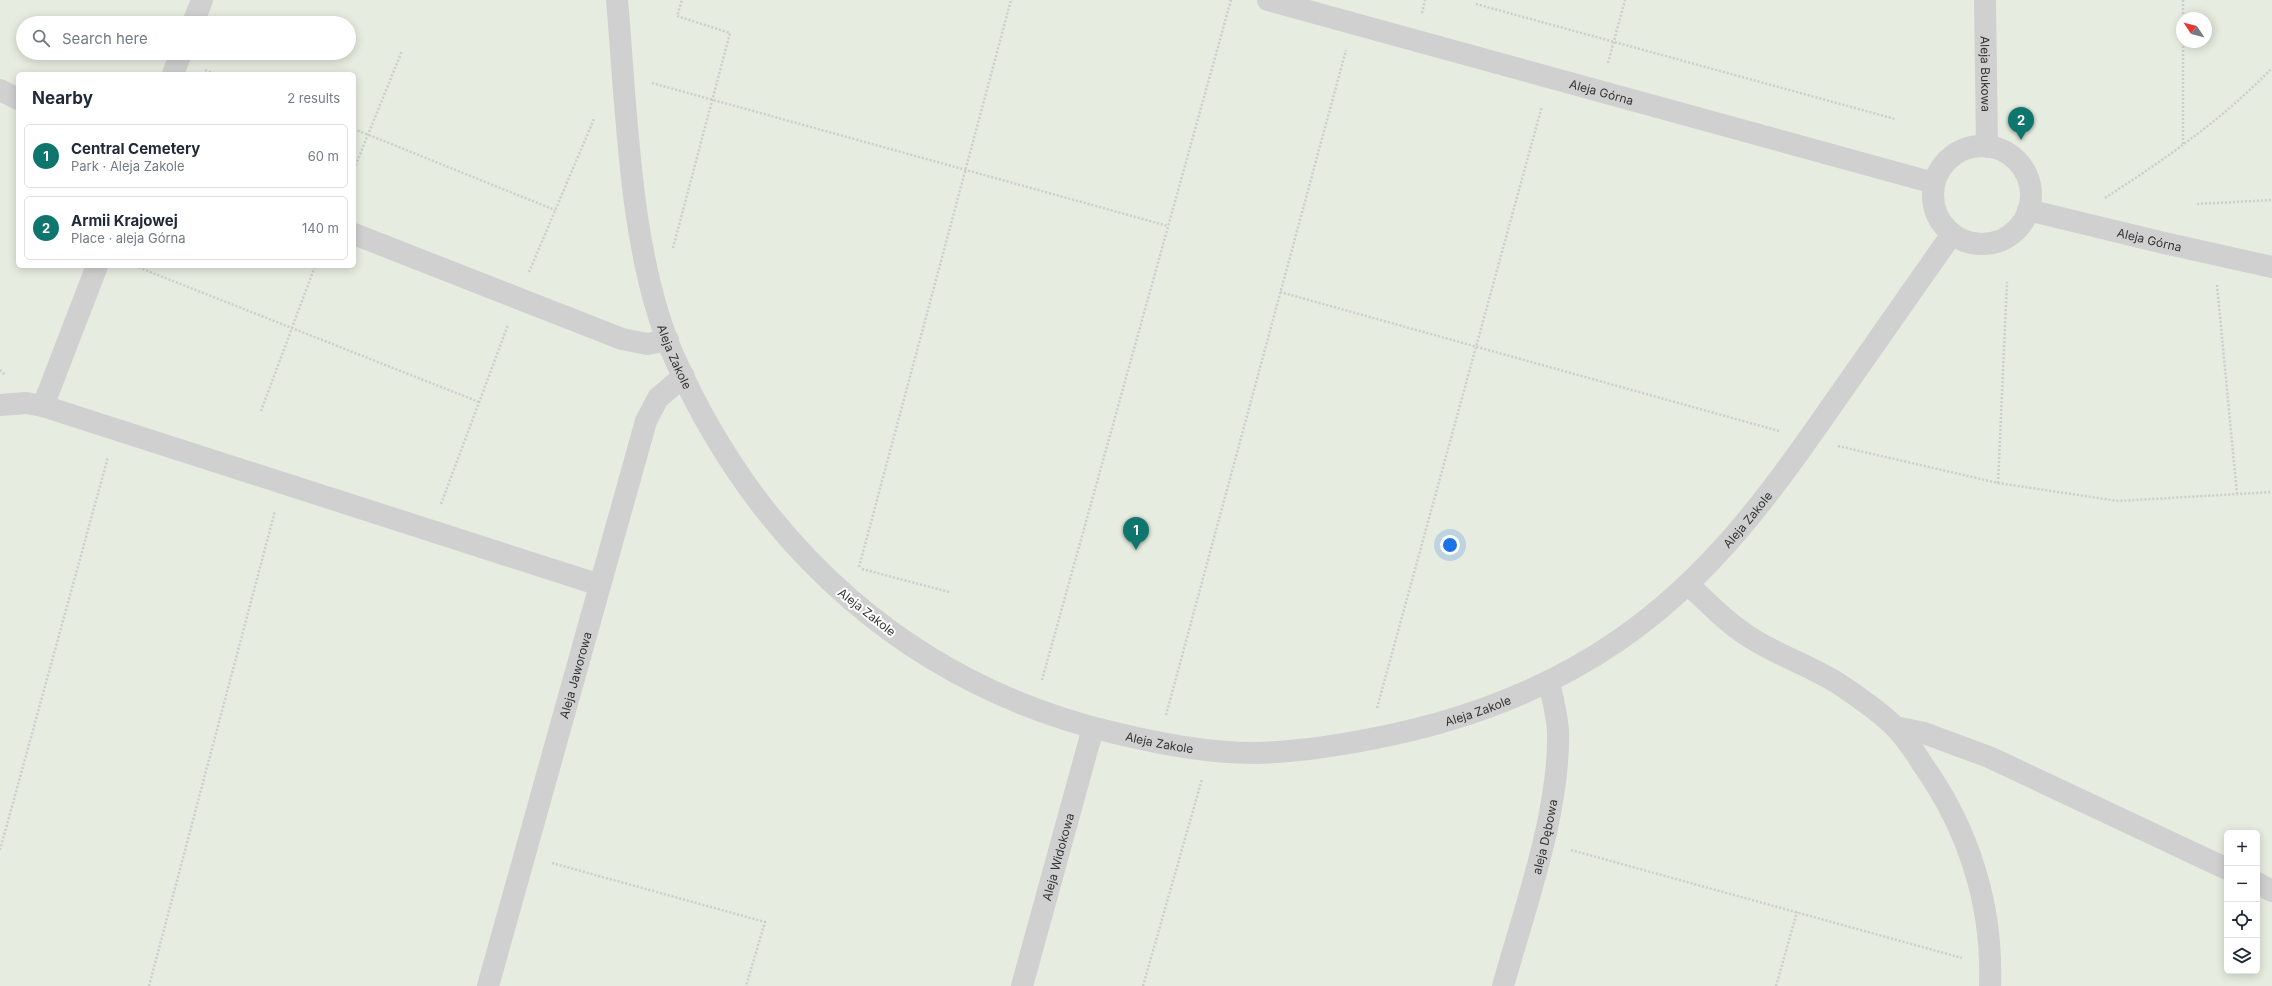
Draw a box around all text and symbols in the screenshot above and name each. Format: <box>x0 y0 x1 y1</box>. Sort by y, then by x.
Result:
north arrow <box>2176 12 2212 48</box>
search box <box>16 16 356 60</box>
icon: search <box>30 27 52 49</box>
text: Search here <box>62 29 148 48</box>
street label: Aleja Bukowa <box>1978 36 1994 112</box>
street label: Aleja Górna <box>1568 76 1635 108</box>
text: Nearby <box>32 88 93 108</box>
text: 2 results <box>287 90 340 106</box>
pin: 2 <box>2008 107 2034 140</box>
text: Central Cemetery <box>71 139 200 158</box>
text: 1 <box>43 148 49 164</box>
text: 60 m <box>308 148 339 164</box>
text: Park · Aleja Zakole <box>71 158 185 174</box>
text: Armii Krajowej <box>71 211 178 230</box>
text: 2 <box>42 220 50 236</box>
text: 140 m <box>302 220 339 236</box>
street label: Aleja Górna <box>2116 224 2183 254</box>
text: Place · aleja Górna <box>71 230 186 246</box>
street label: Aleja Zakole <box>655 322 695 391</box>
street label: Aleja Zakole <box>1719 488 1775 551</box>
pin: 1 <box>1123 517 1149 550</box>
your location <box>1440 535 1460 555</box>
street label: Aleja Zakole <box>835 585 899 639</box>
street label: Aleja Jaworowa <box>556 630 594 720</box>
street label: Aleja Zakole <box>1443 692 1513 729</box>
street label: Aleja Zakole <box>1124 728 1194 756</box>
street label: aleja Dębowa <box>1528 798 1560 876</box>
street label: Aleja Widokowa <box>1038 811 1077 902</box>
map controls <box>2224 830 2260 974</box>
button: + <box>2224 830 2260 866</box>
button: − <box>2224 866 2260 902</box>
button: locate <box>2224 902 2260 938</box>
button: layers <box>2224 938 2260 974</box>

